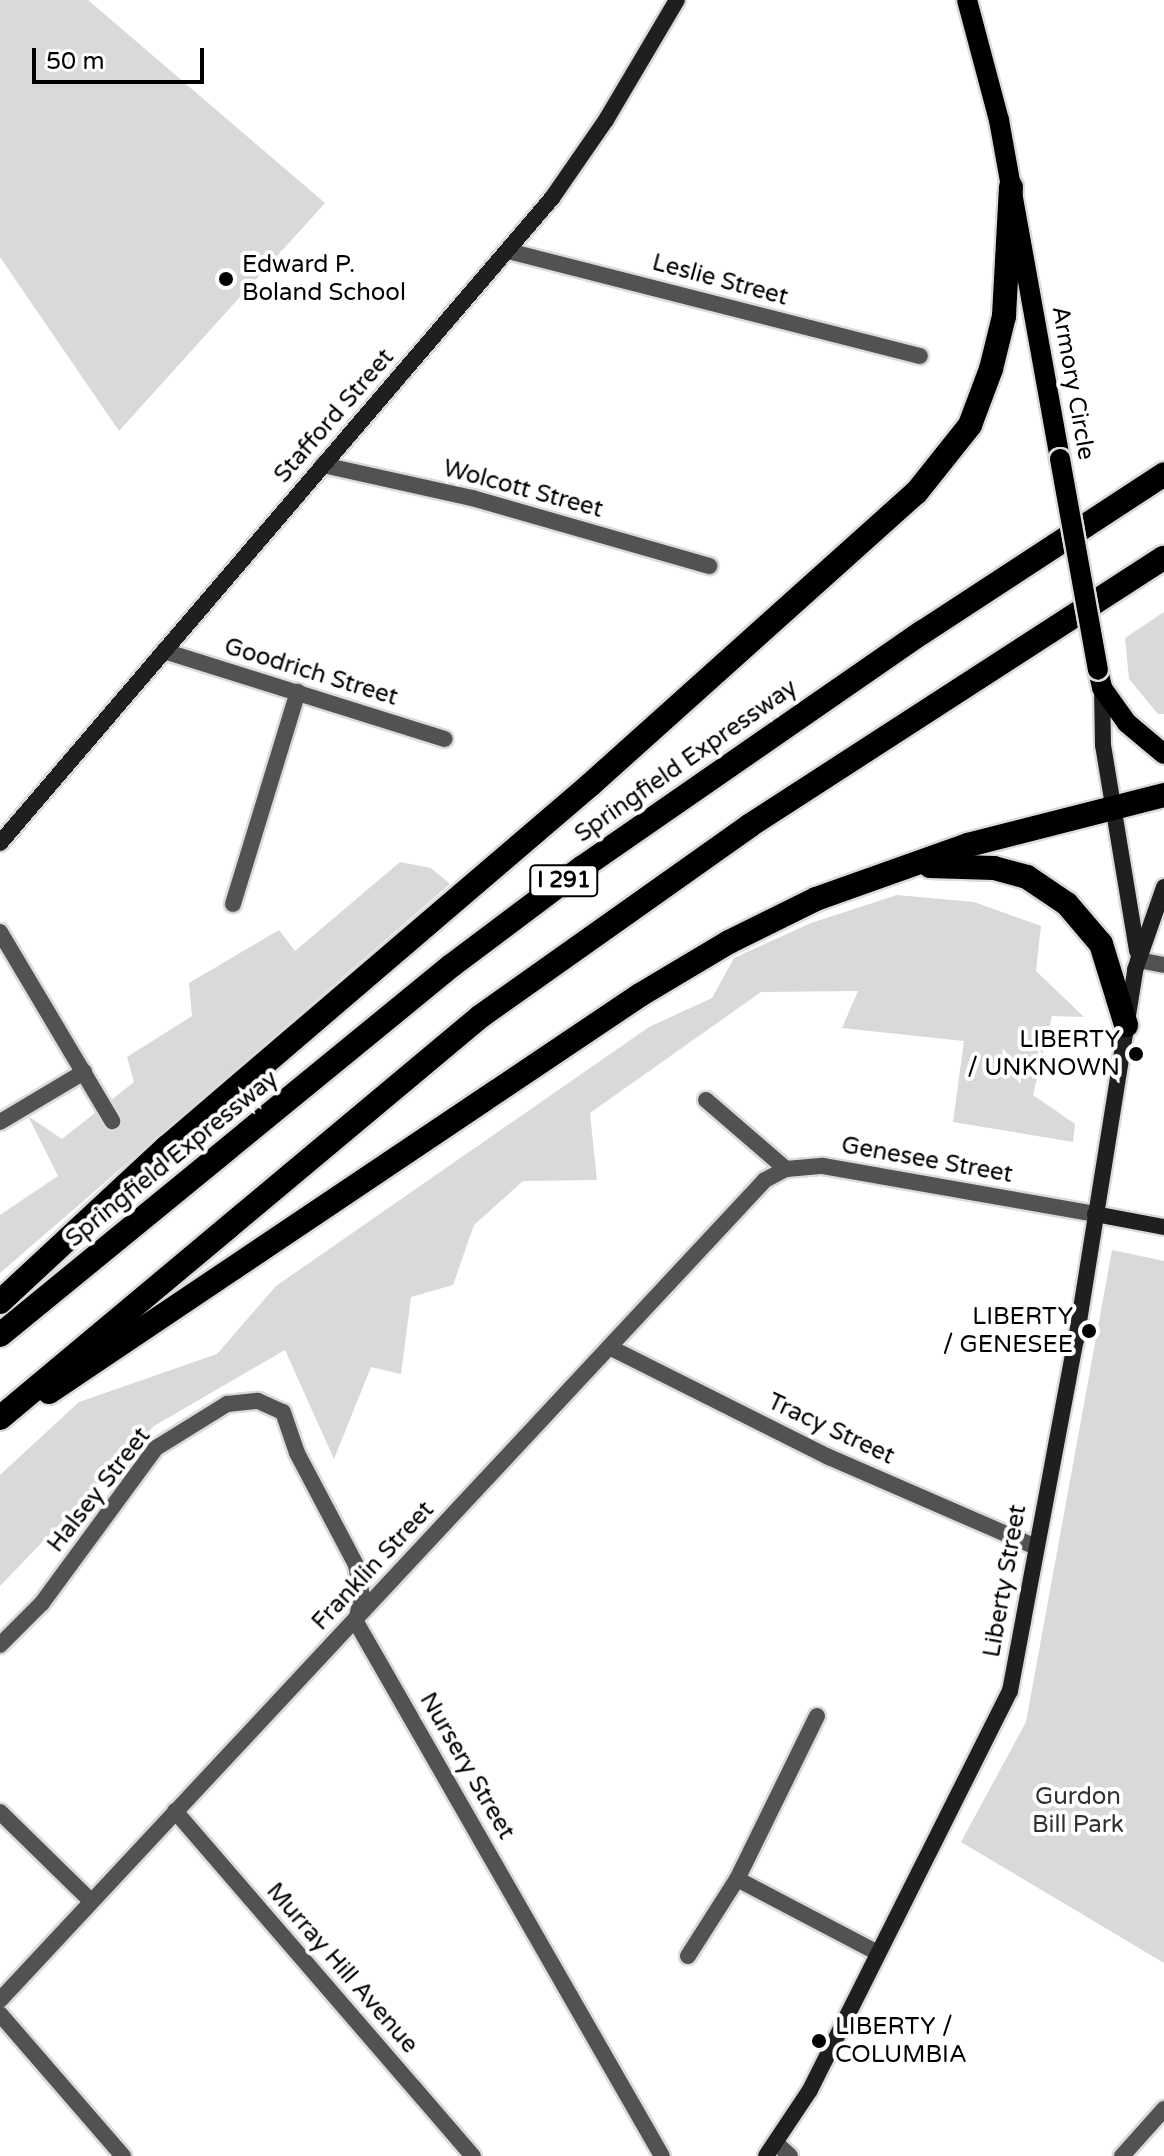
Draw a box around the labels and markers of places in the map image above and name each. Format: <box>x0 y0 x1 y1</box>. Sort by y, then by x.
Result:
place label: Edward P. Boland School <box>242 251 406 307</box>
marker: Edward P. Boland School <box>217 270 235 288</box>
place label: LIBERTY / UNKNOWN <box>967 1026 1120 1082</box>
marker: LIBERTY / UNKNOWN <box>1127 1045 1145 1063</box>
place label: LIBERTY / GENESEE <box>943 1303 1073 1359</box>
marker: LIBERTY / GENESEE <box>1080 1322 1098 1340</box>
place label: LIBERTY / COLUMBIA <box>835 2013 967 2069</box>
marker: LIBERTY / COLUMBIA <box>810 2032 828 2050</box>

